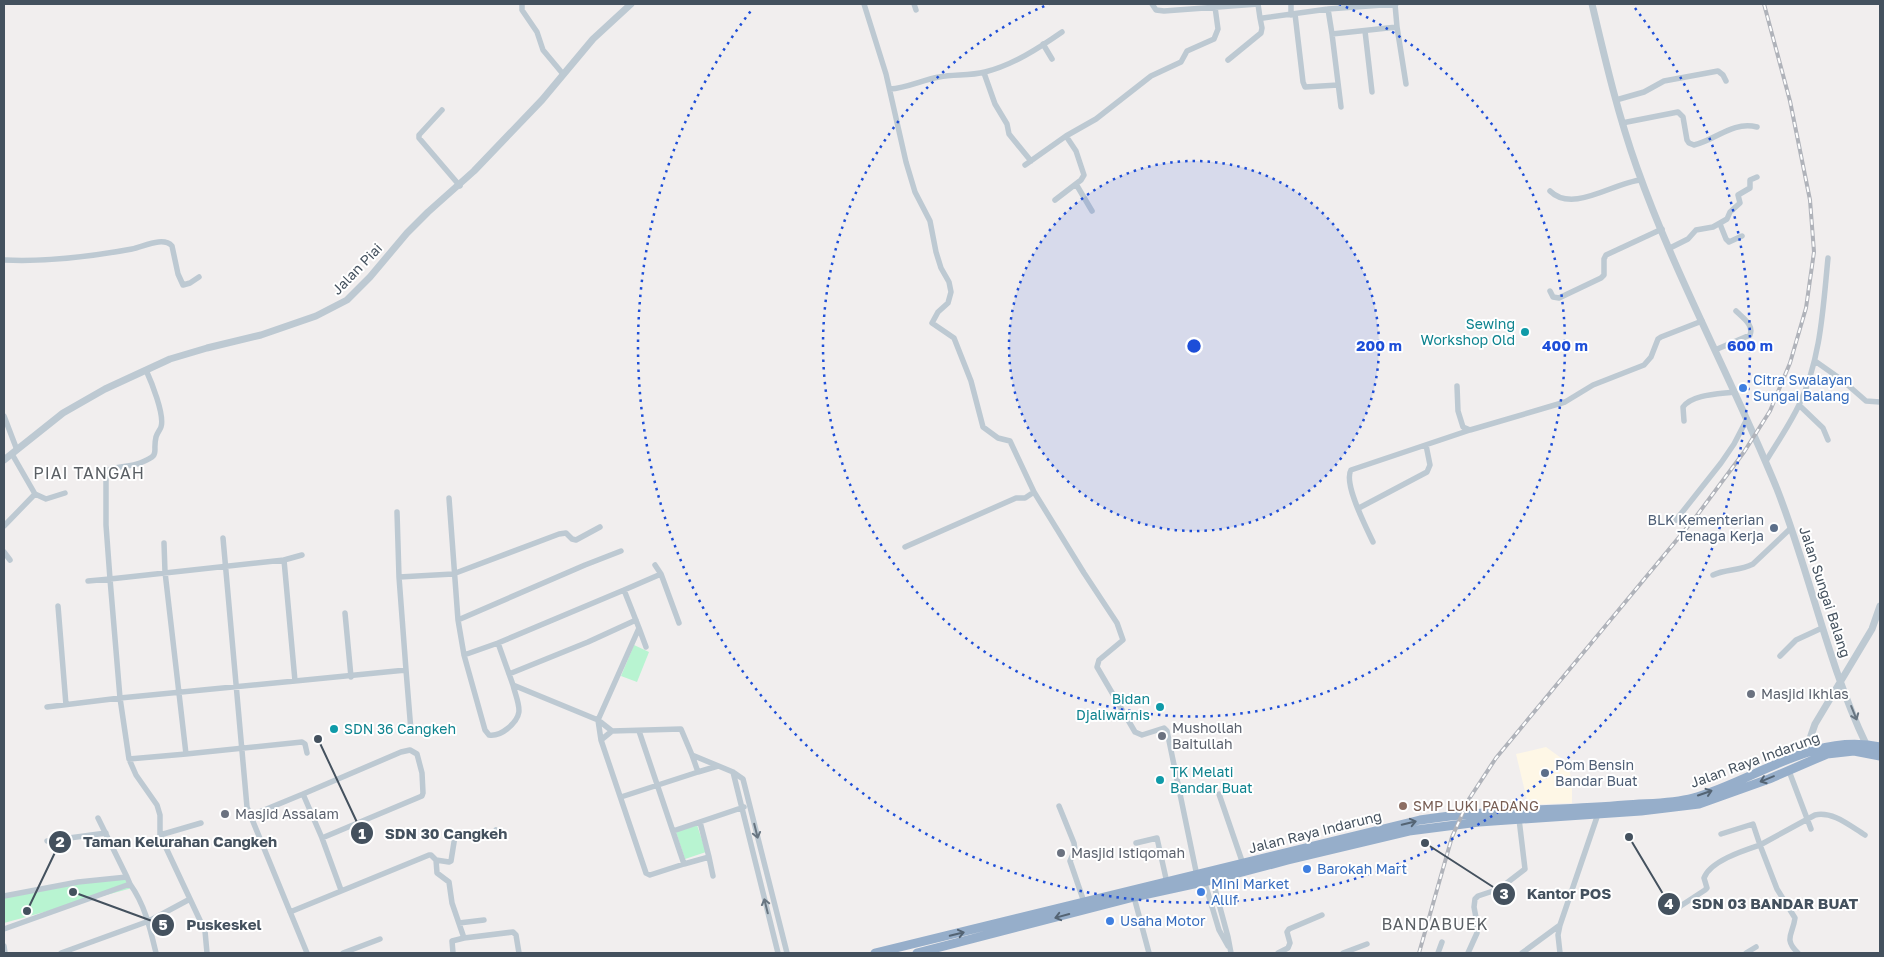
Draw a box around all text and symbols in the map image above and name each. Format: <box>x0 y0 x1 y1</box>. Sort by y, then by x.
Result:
street label: Jalan Piai <box>328 239 385 298</box>
place label: Sewing Workshop Old <box>1421 315 1515 348</box>
marker: Sewing Workshop Old <box>1519 326 1531 338</box>
text: 200 m <box>1356 336 1402 354</box>
text: 400 m <box>1542 336 1588 354</box>
text: 600 m <box>1727 336 1773 354</box>
centre of rings <box>1185 337 1203 355</box>
place label: Citra Swalayan Sungai Balang <box>1753 371 1852 404</box>
marker: Citra Swalayan Sungai Balang <box>1737 382 1749 394</box>
district label: PIAI TANGAH <box>33 463 145 483</box>
place label: BLK Kementerian Tenaga Kerja <box>1648 511 1764 544</box>
marker: BLK Kementerian Tenaga Kerja <box>1768 522 1780 534</box>
street label: Jalan Sungai Balang <box>1796 524 1855 660</box>
place label: Masjid Ikhlas <box>1761 685 1849 702</box>
marker: Masjid Ikhlas <box>1745 688 1757 700</box>
place label: Bidan Djaliwarnis <box>1076 690 1150 723</box>
marker: Bidan Djaliwarnis <box>1154 701 1166 713</box>
one-way arrow <box>1850 706 1859 721</box>
place label: Mushollah Baitullah <box>1172 719 1242 752</box>
place label: SDN 36 Cangkeh <box>344 720 456 737</box>
marker: SDN 36 Cangkeh <box>328 723 340 735</box>
street label: Jalan Raya Indarung <box>1688 728 1822 791</box>
marker: Mushollah Baitullah <box>1156 730 1168 742</box>
place label: Pom Bensin Bandar Buat <box>1555 756 1638 789</box>
place label: TK Melati Bandar Buat <box>1170 763 1253 796</box>
marker: Pom Bensin Bandar Buat <box>1539 767 1551 779</box>
marker: TK Melati Bandar Buat <box>1154 774 1166 786</box>
one-way arrow <box>1760 775 1775 785</box>
one-way arrow <box>1697 788 1713 798</box>
place label: SMP LUKI PADANG <box>1413 797 1539 814</box>
marker: SMP LUKI PADANG <box>1397 800 1409 812</box>
place label: Masjid Assalam <box>235 805 339 822</box>
street label: Jalan Raya Indarung <box>1247 807 1383 856</box>
marker: Masjid Assalam <box>219 808 231 820</box>
callout: SDN 30 Cangkeh <box>350 818 517 848</box>
one-way arrow <box>1401 818 1417 827</box>
one-way arrow <box>752 823 761 839</box>
text: 1 <box>358 824 366 842</box>
text: SDN 30 Cangkeh <box>385 824 507 842</box>
callout: Taman Kelurahan Cangkeh <box>47 827 287 857</box>
text: 2 <box>55 832 65 850</box>
text: Taman Kelurahan Cangkeh <box>83 832 277 850</box>
place label: Masjid Istiqomah <box>1071 844 1185 861</box>
marker: Masjid Istiqomah <box>1055 847 1067 859</box>
place label: Barokah Mart <box>1317 860 1407 877</box>
marker: Barokah Mart <box>1301 863 1313 875</box>
place label: Mini Market Allif <box>1211 875 1289 908</box>
callout: Kantor POS <box>1492 879 1622 909</box>
text: 3 <box>1499 884 1509 902</box>
text: Kantor POS <box>1527 884 1611 902</box>
marker: Mini Market Allif <box>1195 886 1207 898</box>
callout: SDN 03 BANDAR BUAT <box>1657 889 1868 919</box>
text: 4 <box>1664 894 1674 912</box>
text: SDN 03 BANDAR BUAT <box>1692 894 1859 912</box>
one-way arrow <box>761 898 770 914</box>
callout: Puskeskel <box>151 910 271 940</box>
one-way arrow <box>1055 912 1071 922</box>
place label: Usaha Motor <box>1120 912 1206 929</box>
district label: BANDABUEK <box>1381 914 1489 934</box>
text: 5 <box>158 915 168 933</box>
text: Puskeskel <box>186 915 262 933</box>
marker: Usaha Motor <box>1104 915 1116 927</box>
one-way arrow <box>948 929 964 938</box>

